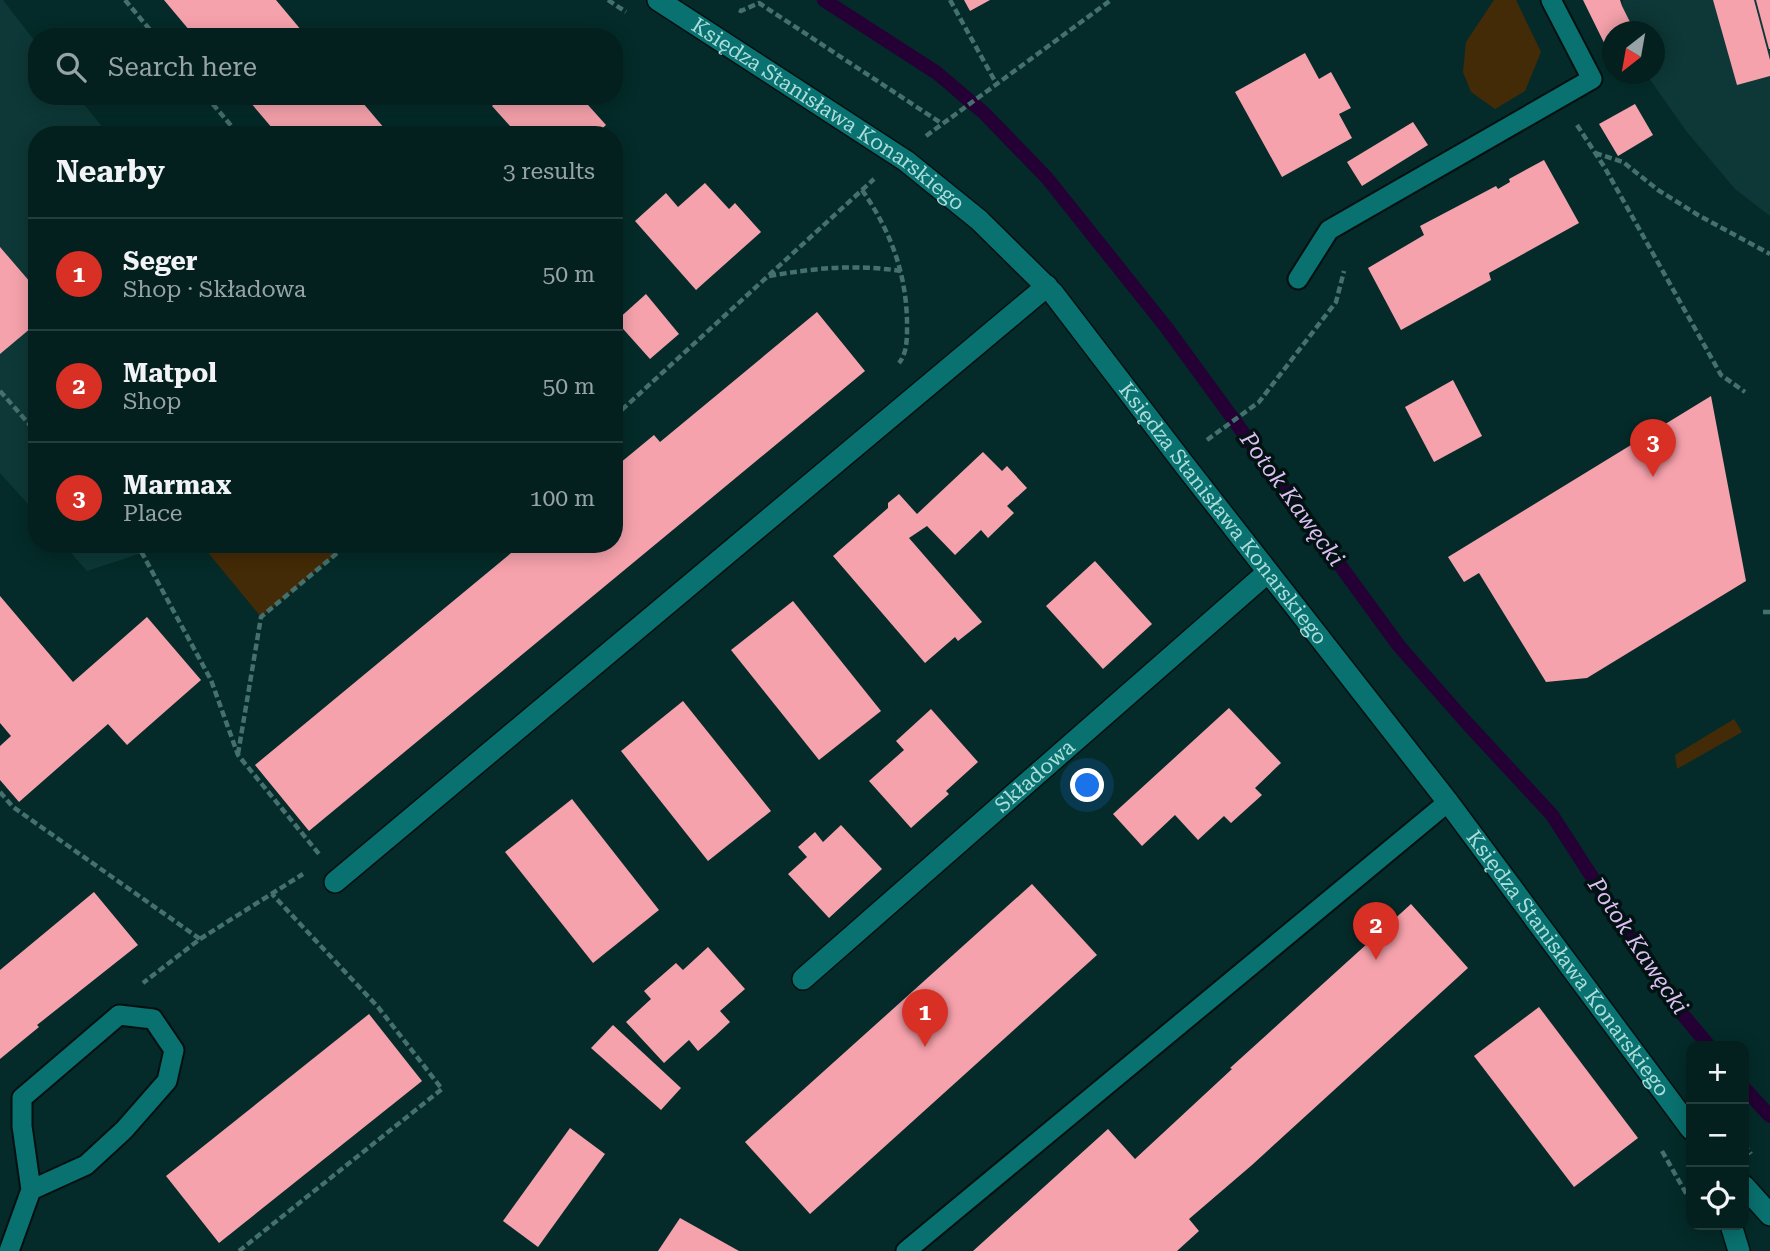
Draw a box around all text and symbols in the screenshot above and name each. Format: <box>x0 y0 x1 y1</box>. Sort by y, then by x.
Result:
street label: Księdza Stanisława Konarskiego <box>687 13 969 215</box>
north arrow <box>1602 21 1665 84</box>
search box <box>28 28 623 105</box>
icon: search <box>52 48 90 86</box>
text: Search here <box>108 52 257 82</box>
text: Nearby <box>56 154 165 189</box>
text: 3 results <box>503 158 595 185</box>
text: Seger <box>123 246 198 276</box>
text: 1 <box>73 261 85 288</box>
text: 50 m <box>542 261 595 288</box>
text: Shop · Składowa <box>123 276 306 303</box>
text: Matpol <box>123 358 217 388</box>
text: 2 <box>73 373 85 400</box>
text: 50 m <box>542 373 595 400</box>
street label: Księdza Stanisława Konarskiego <box>1114 378 1332 649</box>
text: Shop <box>123 388 181 415</box>
pin: 3 <box>1630 419 1676 477</box>
water label: Potok Kawęcki <box>1234 426 1350 571</box>
text: Marmax <box>123 470 231 500</box>
text: 3 <box>73 485 85 512</box>
text: 100 m <box>530 485 595 512</box>
text: Place <box>123 500 182 527</box>
street label: Składowa <box>990 734 1080 817</box>
your location <box>1070 768 1104 802</box>
street label: Księdza Stanisława Konarskiego <box>1462 826 1675 1101</box>
water label: Potok Kawęcki <box>1582 872 1694 1019</box>
pin: 2 <box>1353 902 1399 960</box>
pin: 1 <box>902 989 948 1047</box>
map controls <box>1686 1041 1749 1230</box>
button: + <box>1686 1041 1749 1104</box>
button: − <box>1686 1104 1749 1167</box>
button: locate <box>1686 1167 1749 1230</box>

